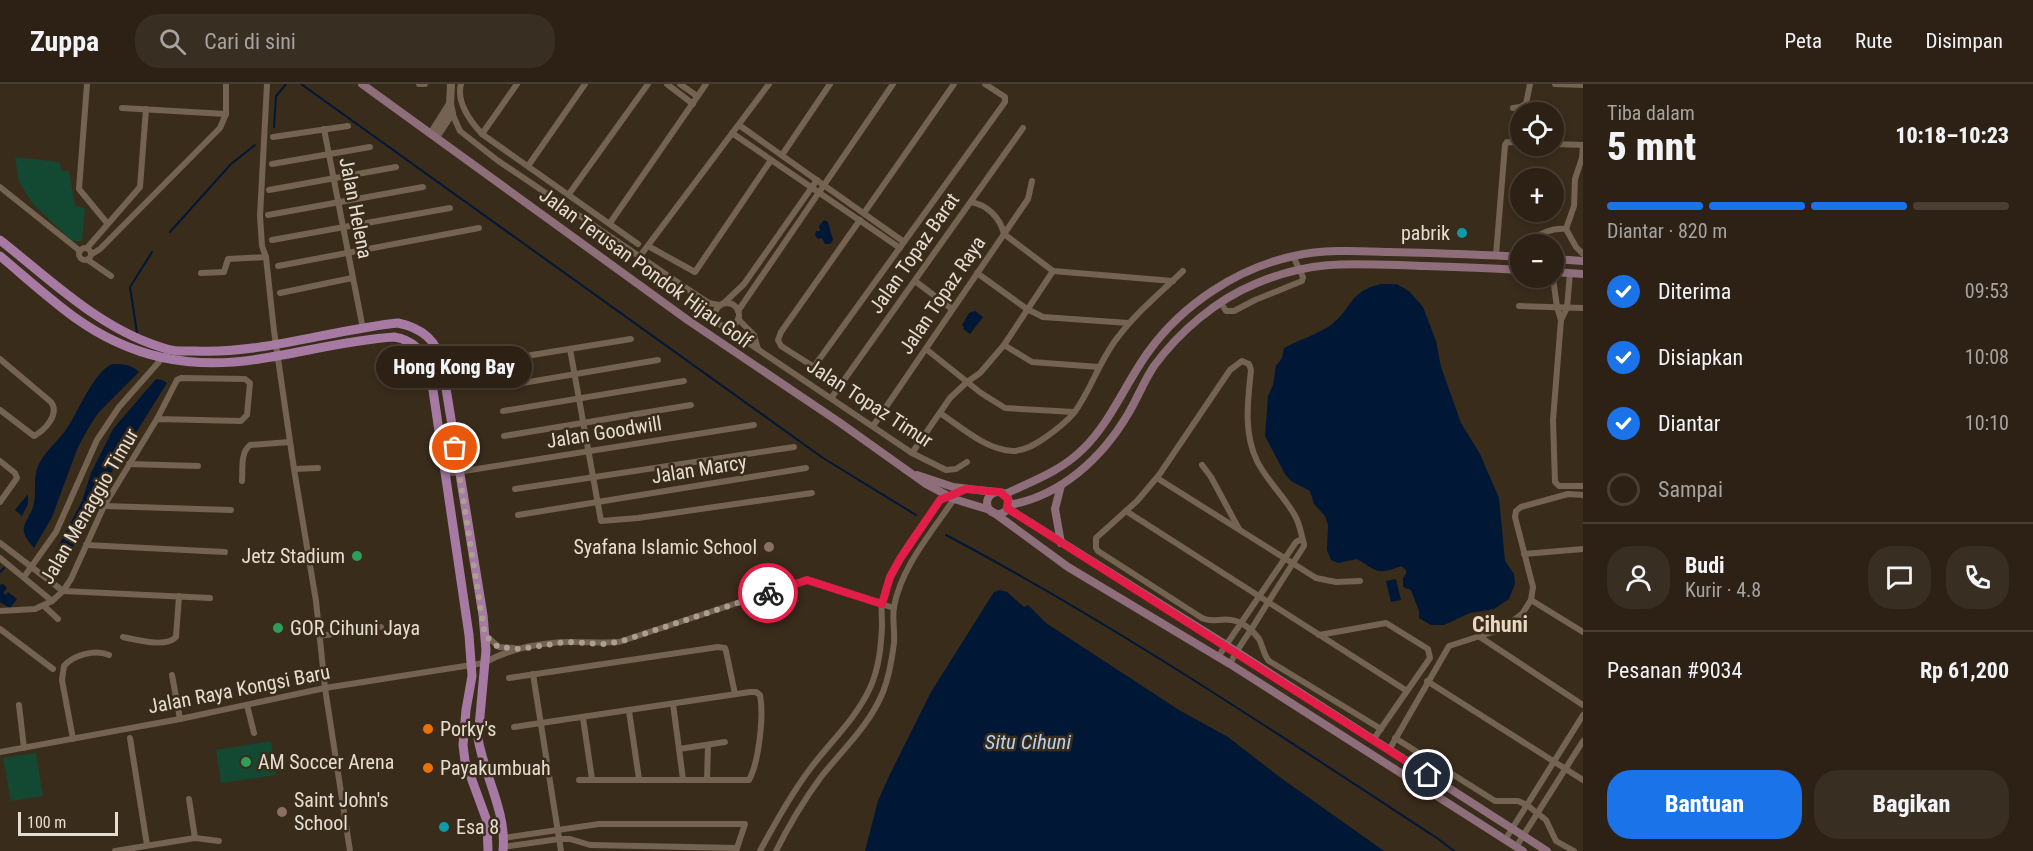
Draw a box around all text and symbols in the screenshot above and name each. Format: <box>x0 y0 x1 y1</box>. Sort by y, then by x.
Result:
search box <box>135 14 555 68</box>
text: Zuppa <box>30 25 99 58</box>
icon: search <box>156 25 189 58</box>
text: Cari di sini <box>204 29 296 54</box>
text: Peta <box>1784 29 1822 53</box>
text: Rute <box>1855 29 1892 53</box>
text: Disimpan <box>1925 29 2003 53</box>
text: Tiba dalam <box>1607 101 1695 125</box>
map controls <box>1510 102 1564 288</box>
button: locate <box>1510 102 1564 156</box>
text: 10:18–10:23 <box>1895 123 2009 148</box>
text: 5 mnt <box>1607 124 1696 170</box>
street label: Jalan Helena <box>334 155 378 261</box>
button: + <box>1510 168 1564 222</box>
street label: Jalan Terusan Pondok Hijau Golf <box>535 183 758 354</box>
street label: Jalan Topaz Barat <box>864 188 964 318</box>
text: Diantar · 820 m <box>1607 219 1727 243</box>
place label: pabrik <box>1401 221 1450 245</box>
marker: pabrik <box>1455 226 1469 240</box>
street label: Jalan Topaz Raya <box>894 231 990 359</box>
button: − <box>1510 234 1564 288</box>
icon: check <box>1607 275 1640 308</box>
text: Diterima <box>1658 279 1731 304</box>
text: 09:53 <box>1965 279 2009 303</box>
icon: check <box>1607 341 1640 374</box>
text: Disiapkan <box>1658 345 1743 370</box>
text: 10:08 <box>1965 345 2009 369</box>
callout: Hong Kong Bay <box>377 346 533 388</box>
street label: Jalan Topaz Timur <box>803 353 937 453</box>
text: Hong Kong Bay <box>393 355 515 379</box>
icon: check <box>1607 407 1640 440</box>
street label: Jalan Goodwill <box>545 411 663 453</box>
text: Diantar <box>1658 411 1721 436</box>
text: 10:10 <box>1965 411 2009 435</box>
pin <box>429 422 480 473</box>
street label: Jalan Menaggio Timur <box>35 424 143 588</box>
icon: bag <box>438 431 471 464</box>
street label: Jalan Marcy <box>650 450 748 488</box>
text: Sampai <box>1658 477 1723 502</box>
place label: Syafana Islamic School <box>573 535 757 559</box>
marker: Syafana Islamic School <box>762 540 776 554</box>
place label: Jetz Stadium <box>242 544 345 568</box>
button: person <box>1607 546 1670 609</box>
button: chat <box>1868 546 1931 609</box>
button: phone <box>1946 546 2009 609</box>
marker: Jetz Stadium <box>350 549 364 563</box>
text: Budi <box>1685 553 1725 578</box>
courier <box>738 563 798 623</box>
icon: bike <box>752 577 785 610</box>
text: Kurir · 4.8 <box>1685 578 1761 602</box>
district label: Cihuni <box>1472 612 1528 637</box>
place label: GOR Cihuni Jaya <box>290 616 420 640</box>
marker: GOR Cihuni Jaya <box>271 621 285 635</box>
text: Pesanan #9034 <box>1607 658 1742 683</box>
text: Rp 61,200 <box>1920 658 2009 683</box>
street label: Jalan Raya Kongsi Baru <box>146 660 332 718</box>
place label: Porky's <box>440 717 496 741</box>
marker: Porky's <box>421 722 435 736</box>
water label: Situ Cihuni <box>985 730 1071 754</box>
pin <box>1402 749 1453 800</box>
place label: AM Soccer Arena <box>258 750 394 774</box>
marker: AM Soccer Arena <box>239 755 253 769</box>
place label: Payakumbuah <box>440 756 551 780</box>
icon: home <box>1411 758 1444 791</box>
marker: Payakumbuah <box>421 761 435 775</box>
button: Bantuan <box>1607 770 1802 839</box>
button: Bagikan <box>1814 770 2009 839</box>
place label: Saint John's School <box>294 788 389 835</box>
marker: Saint John's School <box>275 805 289 819</box>
scale bar <box>18 809 118 836</box>
text: 100 m <box>27 813 66 832</box>
place label: Esa 8 <box>456 815 499 839</box>
marker: Esa 8 <box>437 820 451 834</box>

